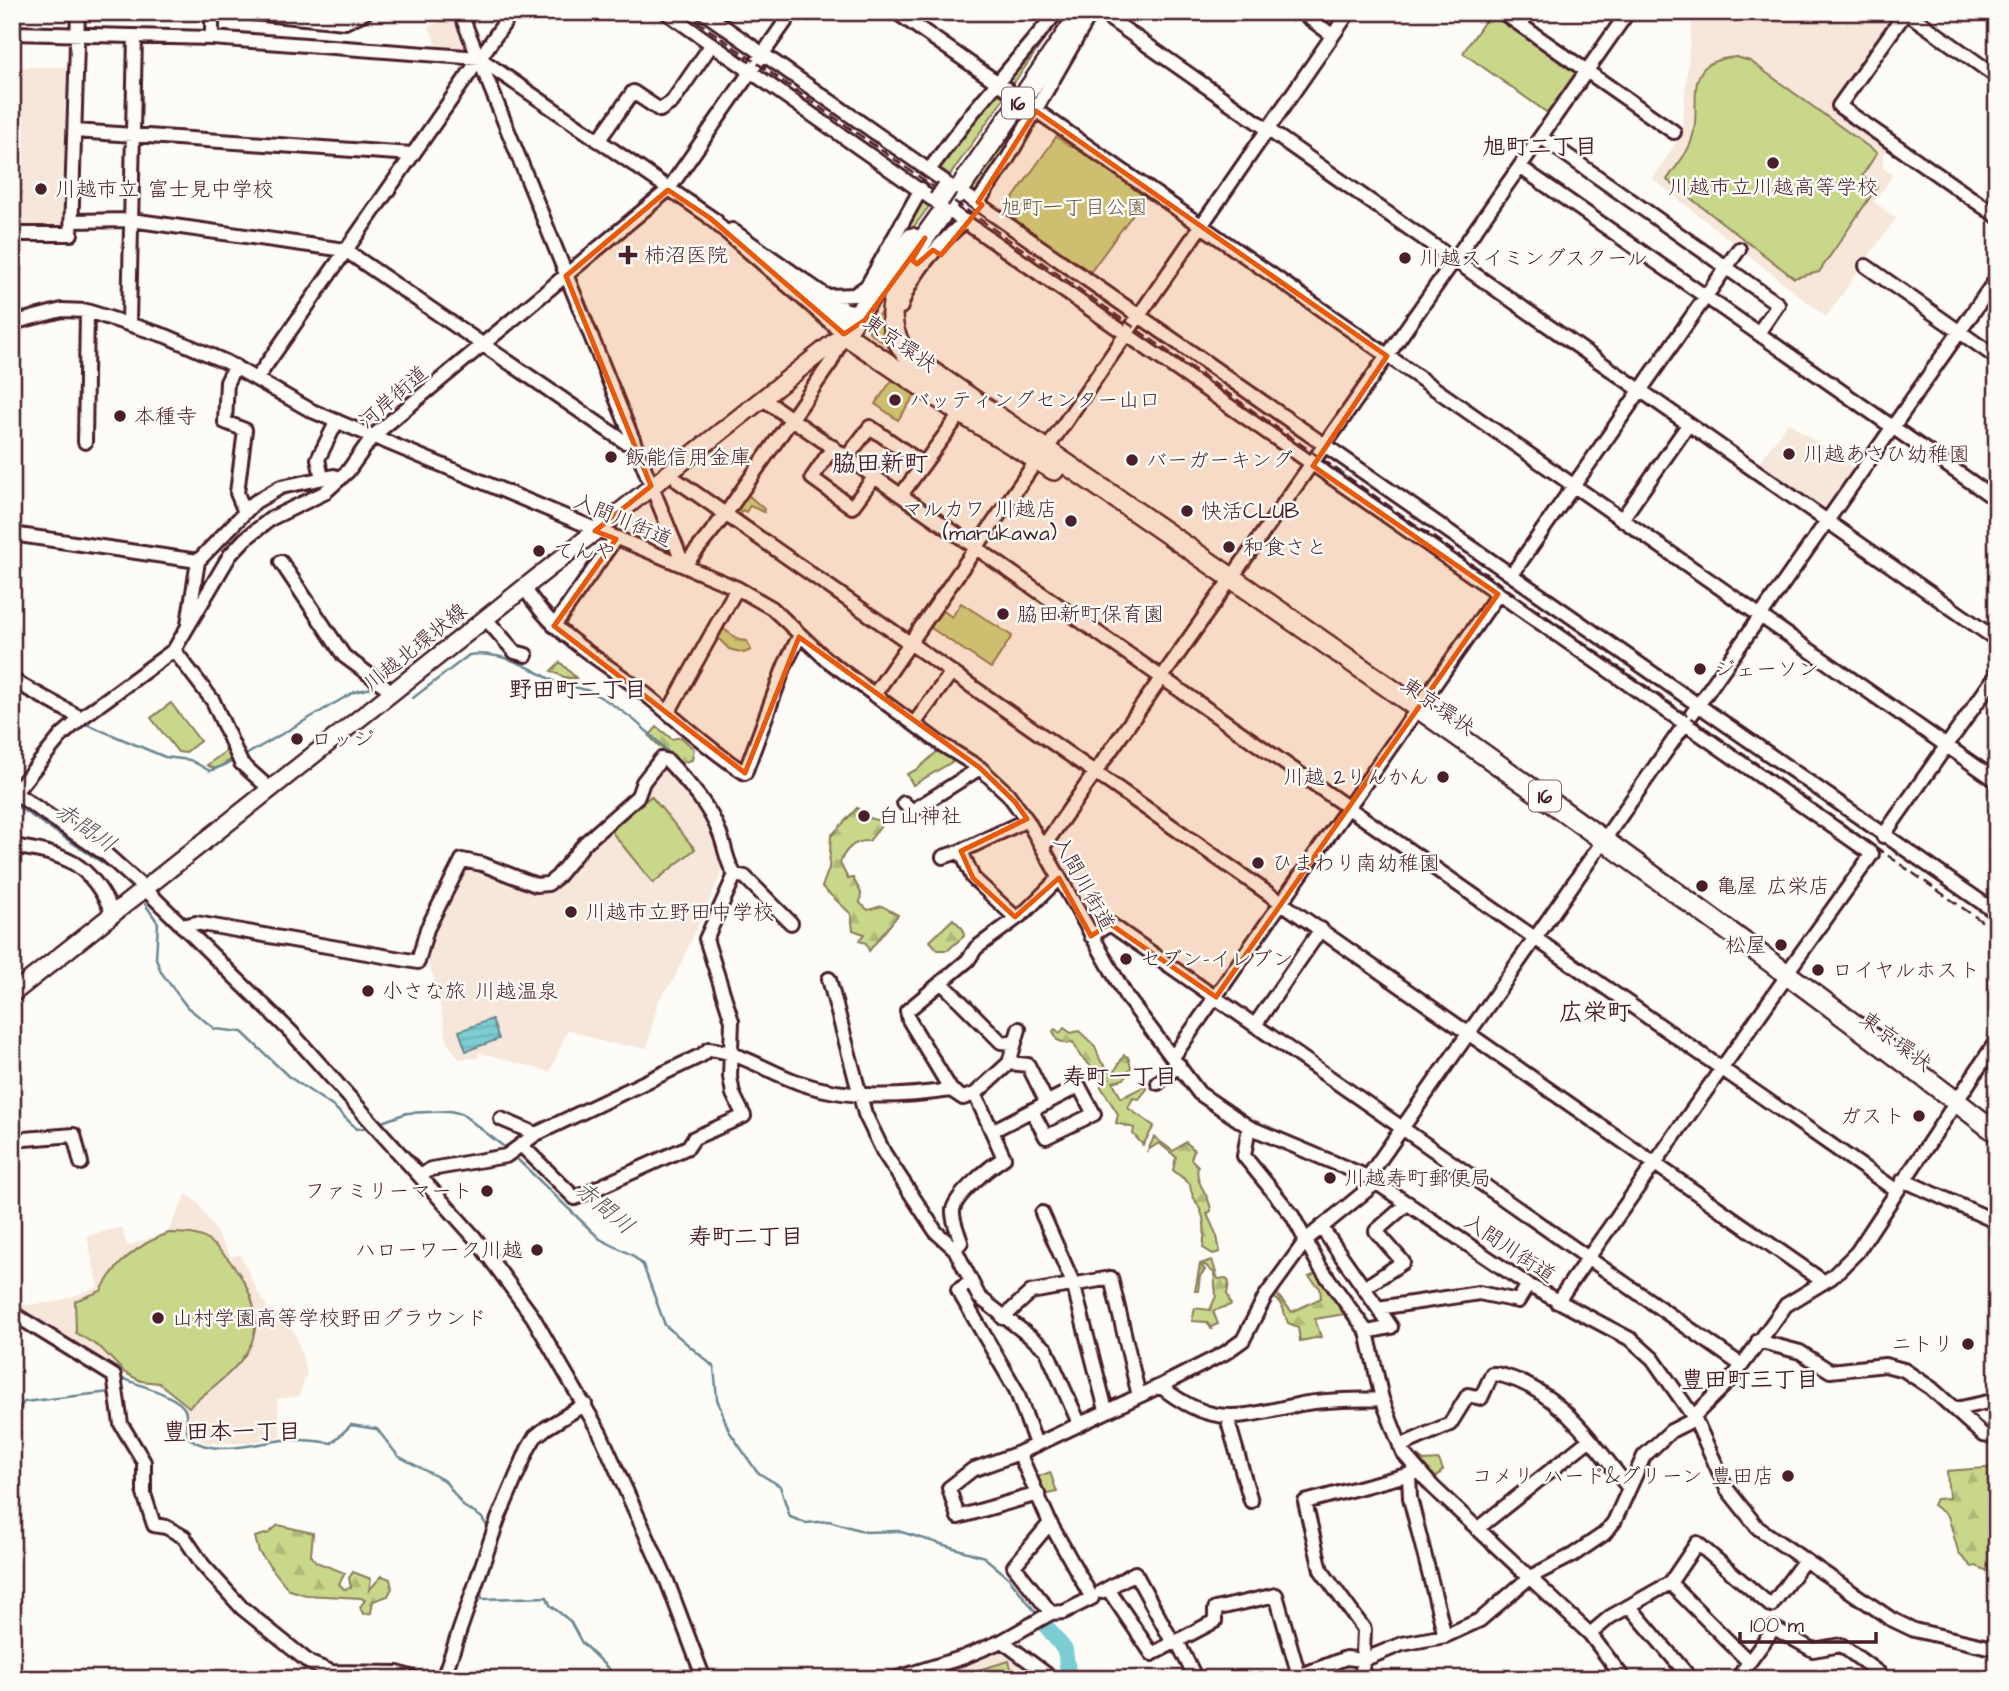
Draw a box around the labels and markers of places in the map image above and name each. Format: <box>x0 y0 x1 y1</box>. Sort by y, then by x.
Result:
marker: 川越市立川越高等学校 <box>1765 155 1781 171</box>
place label: 川越市立川越高等学校 <box>1668 173 1878 202</box>
place label: 川越市立 富士見中学校 <box>55 175 273 204</box>
marker: 川越市立 富士見中学校 <box>33 181 49 197</box>
place label: 柿沼医院 <box>644 241 728 270</box>
place label: 川越スイミングスクール <box>1419 244 1647 273</box>
marker: 柿沼医院 <box>618 245 638 265</box>
marker: 川越スイミングスクール <box>1397 250 1413 266</box>
place label: バッティングセンター山口 <box>909 386 1160 415</box>
marker: バッティングセンター山口 <box>887 392 903 408</box>
place label: 本種寺 <box>134 402 197 431</box>
marker: 本種寺 <box>112 408 128 424</box>
place label: 川越あさひ幼稚園 <box>1803 440 1970 469</box>
place label: 飯能信用金庫 <box>625 443 751 472</box>
place label: バーガーキング <box>1146 446 1293 475</box>
marker: 川越あさひ幼稚園 <box>1781 446 1797 462</box>
marker: 飯能信用金庫 <box>603 449 619 465</box>
marker: バーガーキング <box>1124 452 1140 468</box>
place label: マルカワ 川越店 (marukawa) <box>902 495 1057 548</box>
place label: 快活CLUB <box>1201 497 1299 526</box>
marker: 快活CLUB <box>1179 503 1195 519</box>
marker: マルカワ 川越店 (marukawa) <box>1063 513 1079 529</box>
place label: 和食さと <box>1243 533 1327 562</box>
place label: てんや <box>553 537 616 566</box>
marker: 和食さと <box>1221 539 1237 555</box>
marker: てんや <box>531 543 547 559</box>
place label: 脇田新町保育園 <box>1017 600 1164 629</box>
marker: 脇田新町保育園 <box>995 606 1011 622</box>
place label: ジェーソン <box>1714 655 1819 684</box>
marker: ジェーソン <box>1692 661 1708 677</box>
place label: ロッジ <box>311 725 374 754</box>
marker: ロッジ <box>289 731 305 747</box>
place label: 川越 2りんかん <box>1283 763 1429 792</box>
marker: 川越 2りんかん <box>1435 769 1451 785</box>
place label: 白山神社 <box>878 802 962 831</box>
marker: 白山神社 <box>856 808 872 824</box>
place label: ひまわり南幼稚園 <box>1272 849 1440 878</box>
marker: ひまわり南幼稚園 <box>1250 855 1266 871</box>
place label: 亀屋 広栄店 <box>1716 872 1829 901</box>
marker: 亀屋 広栄店 <box>1694 878 1710 894</box>
place label: 川越市立野田中学校 <box>585 898 774 927</box>
marker: 川越市立野田中学校 <box>563 904 579 920</box>
place label: 松屋 <box>1725 931 1767 960</box>
marker: 松屋 <box>1773 937 1789 953</box>
place label: セブン-イレブン <box>1140 945 1294 974</box>
marker: セブン-イレブン <box>1118 951 1134 967</box>
place label: ロイヤルホスト <box>1832 956 1980 985</box>
marker: ロイヤルホスト <box>1810 962 1826 978</box>
place label: 小さな旅 川越温泉 <box>382 977 558 1006</box>
marker: 小さな旅 川越温泉 <box>360 983 376 999</box>
place label: ガスト <box>1840 1102 1905 1131</box>
marker: ガスト <box>1911 1108 1927 1124</box>
place label: 川越寿町郵便局 <box>1344 1164 1491 1193</box>
marker: 川越寿町郵便局 <box>1322 1170 1338 1186</box>
place label: ファミリーマート <box>305 1177 473 1206</box>
marker: ファミリーマート <box>479 1183 495 1199</box>
place label: ハローワーク川越 <box>355 1236 523 1265</box>
marker: ハローワーク川越 <box>529 1242 545 1258</box>
place label: 山村学園高等学校野田グラウンド <box>172 1304 487 1333</box>
marker: 山村学園高等学校野田グラウンド <box>150 1310 166 1326</box>
place label: ニトリ <box>1891 1330 1954 1359</box>
marker: ニトリ <box>1960 1336 1976 1352</box>
place label: コメリ ハード&グリーン 豊田店 <box>1471 1462 1774 1491</box>
marker: コメリ ハード&グリーン 豊田店 <box>1780 1468 1796 1484</box>

